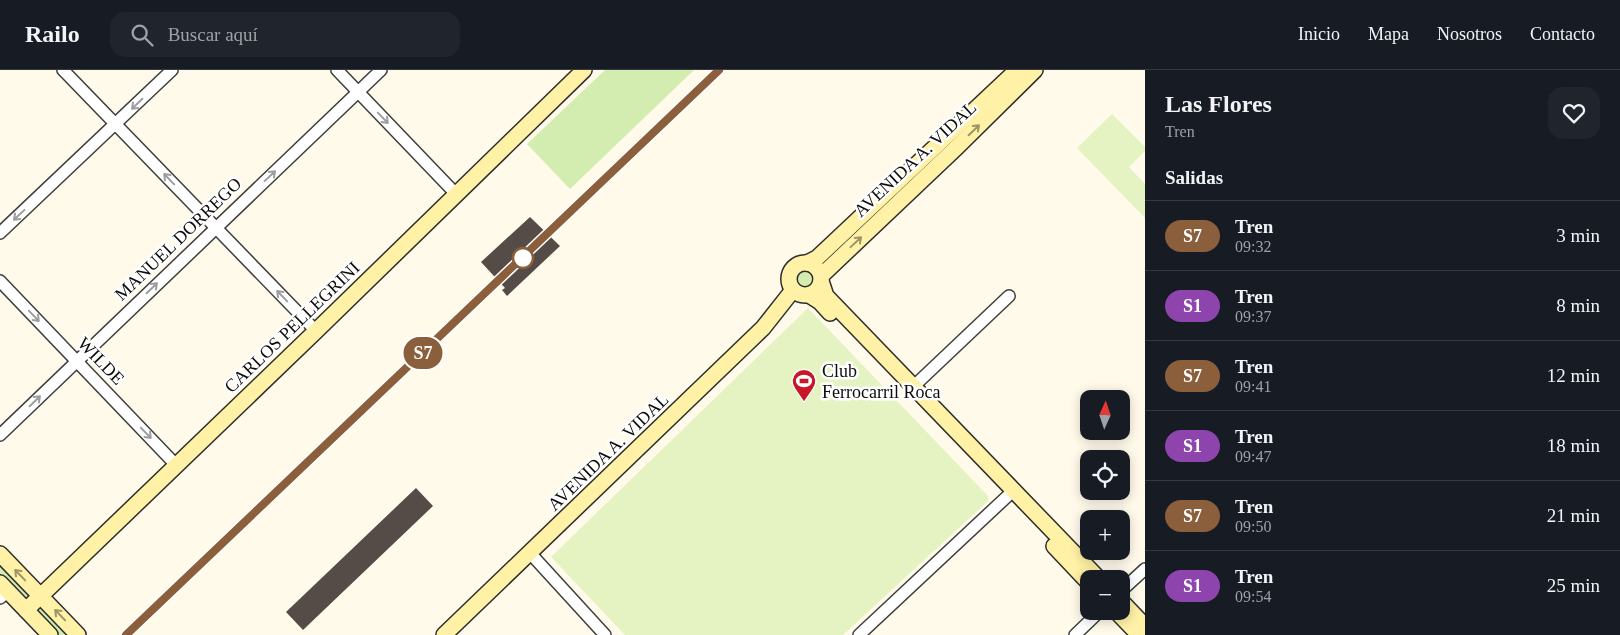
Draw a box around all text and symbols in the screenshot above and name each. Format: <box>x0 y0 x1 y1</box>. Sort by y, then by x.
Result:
search box <box>110 12 460 57</box>
text: Railo <box>25 21 80 47</box>
icon: search <box>128 21 156 49</box>
text: Buscar aquí <box>168 24 258 45</box>
text: Inicio <box>1298 24 1340 44</box>
text: Mapa <box>1368 24 1409 44</box>
text: Nosotros <box>1437 24 1502 44</box>
text: Contacto <box>1530 24 1595 44</box>
button: heart <box>1548 87 1600 139</box>
text: Las Flores <box>1165 91 1272 117</box>
street label: AVENIDA A. VIDAL <box>850 97 980 221</box>
one-way arrow <box>131 98 144 110</box>
one-way arrow <box>376 111 388 123</box>
text: Tren <box>1165 123 1195 140</box>
one-way arrow <box>968 124 980 136</box>
text: Salidas <box>1165 167 1223 188</box>
one-way arrow <box>263 170 276 182</box>
one-way arrow <box>163 173 175 186</box>
street label: MANUEL DORREGO <box>111 174 245 304</box>
one-way arrow <box>13 209 25 221</box>
text: Tren <box>1235 216 1273 237</box>
text: 3 min <box>1556 225 1600 246</box>
text: S7 <box>1183 226 1202 246</box>
one-way arrow <box>849 236 862 248</box>
text: 09:32 <box>1235 238 1271 255</box>
unlabelled marker <box>512 247 534 269</box>
street label: CARLOS PELLEGRINI <box>220 257 364 397</box>
one-way arrow <box>146 282 159 294</box>
text: Tren <box>1235 286 1273 307</box>
one-way arrow <box>276 289 288 302</box>
text: 8 min <box>1556 295 1600 316</box>
text: S1 <box>1183 296 1202 316</box>
text: 09:37 <box>1235 308 1271 325</box>
one-way arrow <box>28 310 40 322</box>
street label: WILDE <box>74 333 128 389</box>
line badge: S7 <box>400 337 446 369</box>
text: S7 <box>413 343 433 363</box>
text: Tren <box>1235 356 1273 377</box>
place label: Club Ferrocarril Roca <box>822 361 940 402</box>
text: 12 min <box>1547 365 1600 386</box>
text: S7 <box>1183 366 1202 386</box>
sports icon: Club Ferrocarril Roca <box>791 368 817 402</box>
text: 09:41 <box>1235 378 1271 395</box>
street label: AVENIDA A. VIDAL <box>544 389 672 515</box>
north arrow <box>1080 390 1130 440</box>
map controls <box>1080 390 1130 620</box>
one-way arrow <box>29 395 42 407</box>
text: Tren <box>1235 426 1273 447</box>
one-way arrow <box>140 427 152 440</box>
text: 18 min <box>1547 435 1600 456</box>
text: S1 <box>1183 436 1202 456</box>
text: 09:47 <box>1235 448 1271 465</box>
button: locate <box>1080 450 1130 500</box>
text: Tren <box>1235 496 1273 517</box>
text: 21 min <box>1547 505 1600 526</box>
text: S7 <box>1183 506 1202 526</box>
button: + <box>1080 510 1130 560</box>
text: 09:50 <box>1235 518 1271 535</box>
text: Tren <box>1235 566 1273 587</box>
one-way arrow <box>14 568 26 581</box>
button: − <box>1080 570 1130 620</box>
text: 25 min <box>1547 575 1600 596</box>
text: S1 <box>1183 576 1202 596</box>
text: 09:54 <box>1235 588 1271 605</box>
one-way arrow <box>54 609 66 622</box>

